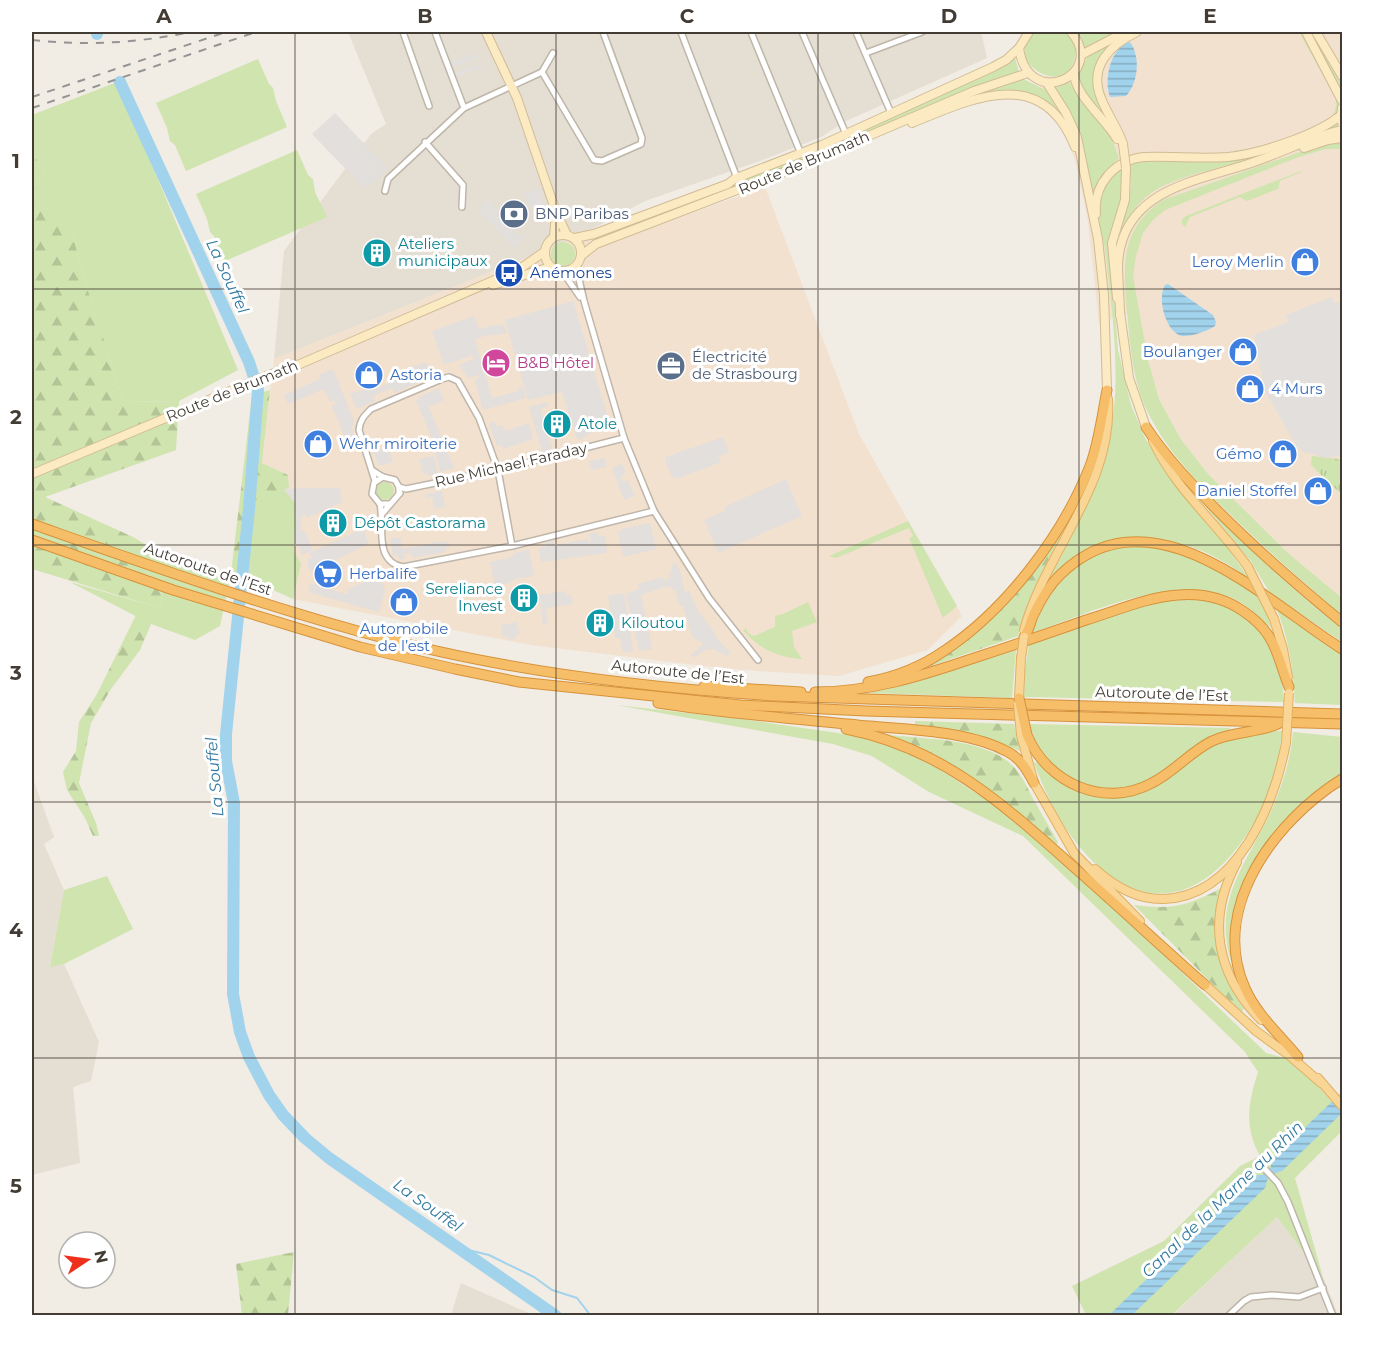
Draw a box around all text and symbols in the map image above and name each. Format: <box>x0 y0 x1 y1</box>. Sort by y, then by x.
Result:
text: A <box>155 4 172 28</box>
text: B <box>417 4 433 28</box>
text: C <box>680 4 695 28</box>
text: D <box>941 4 957 28</box>
text: E <box>1203 4 1217 28</box>
street label: Route de Brumath <box>735 126 872 199</box>
text: 1 <box>12 149 20 173</box>
bank icon: BNP Paribas <box>498 198 530 230</box>
place label: BNP Paribas <box>535 204 629 223</box>
place label: Ateliers municipaux <box>398 234 488 270</box>
water label: La Souffel <box>202 236 253 317</box>
building icon: Ateliers municipaux <box>361 237 393 269</box>
shop icon: Leroy Merlin <box>1289 246 1321 278</box>
place label: Leroy Merlin <box>1192 252 1284 271</box>
bus stop icon: Anémones <box>493 257 525 289</box>
place label: Anémones <box>530 263 612 282</box>
shop icon: Boulanger <box>1227 336 1259 368</box>
place label: Boulanger <box>1143 342 1222 361</box>
hotel icon: B&B Hôtel <box>480 347 512 379</box>
place label: Électricité de Strasbourg <box>692 347 798 383</box>
office icon: Électricité de Strasbourg <box>655 350 687 382</box>
place label: B&B Hôtel <box>517 353 594 372</box>
street label: Route de Brumath <box>163 355 301 426</box>
shop icon: Astoria <box>353 359 385 391</box>
place label: Astoria <box>390 365 442 384</box>
shop icon: 4 Murs <box>1234 373 1266 405</box>
place label: 4 Murs <box>1271 379 1323 398</box>
text: 2 <box>10 405 22 429</box>
building icon: Atole <box>541 408 573 440</box>
place label: Atole <box>578 414 617 433</box>
shop icon: Wehr miroiterie <box>302 428 334 460</box>
place label: Wehr miroiterie <box>339 434 457 453</box>
street label: Rue Michael Faraday <box>433 438 590 491</box>
shop icon: Gémo <box>1267 438 1299 470</box>
place label: Gémo <box>1216 444 1262 463</box>
shop icon: Daniel Stoffel <box>1302 475 1334 507</box>
place label: Daniel Stoffel <box>1197 481 1297 500</box>
building icon: Dépôt Castorama <box>317 507 349 539</box>
place label: Dépôt Castorama <box>354 513 486 532</box>
street label: Autoroute de l’Est <box>142 538 274 599</box>
supermarket icon: Herbalife <box>312 558 344 590</box>
place label: Herbalife <box>349 564 417 583</box>
place label: Sereliance Invest <box>425 579 503 615</box>
building icon: Sereliance Invest <box>508 582 540 614</box>
shop icon: Automobile de l’est <box>388 586 420 618</box>
building icon: Kiloutou <box>584 607 616 639</box>
place label: Kiloutou <box>621 613 685 632</box>
place label: Automobile de l’est <box>360 619 448 655</box>
street label: Autoroute de l’Est <box>611 655 746 688</box>
text: 3 <box>9 661 22 685</box>
street label: Autoroute de l’Est <box>1095 682 1229 705</box>
water label: La Souffel <box>202 736 227 817</box>
text: 4 <box>9 918 23 942</box>
water label: Canal de la Marne au Rhin <box>1138 1117 1307 1281</box>
text: 5 <box>10 1174 22 1198</box>
water label: La Souffel <box>390 1175 466 1236</box>
north arrow <box>57 1230 117 1290</box>
text: N <box>90 1248 112 1265</box>

